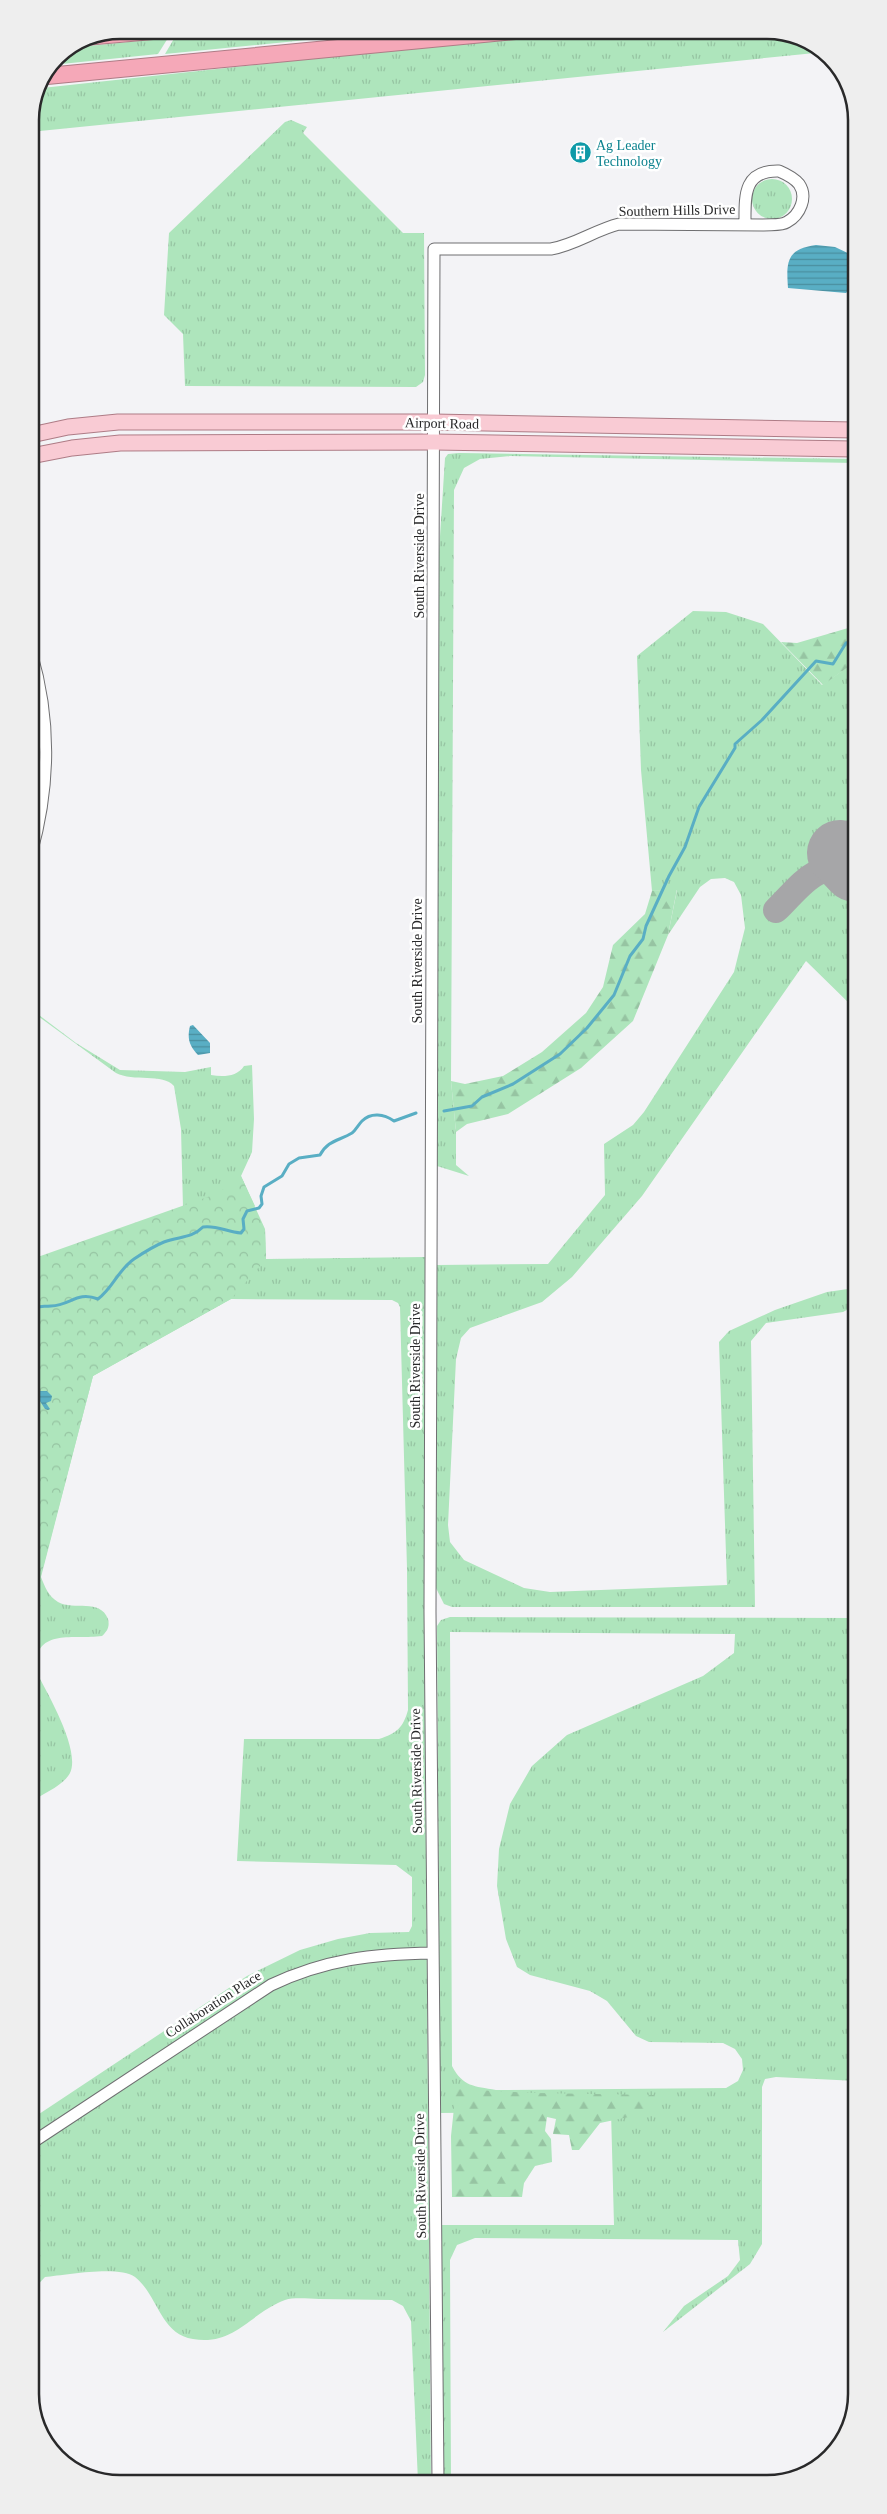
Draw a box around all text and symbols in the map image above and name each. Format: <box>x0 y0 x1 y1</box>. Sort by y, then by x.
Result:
place label: Ag Leader Technology <box>596 138 662 169</box>
building icon: Ag Leader Technology <box>568 141 592 165</box>
street label: Southern Hills Drive <box>619 202 735 219</box>
street label: Airport Road <box>405 415 479 432</box>
street label: South Riverside Drive <box>412 493 427 619</box>
street label: South Riverside Drive <box>410 898 425 1024</box>
street label: South Riverside Drive <box>408 1303 423 1429</box>
street label: South Riverside Drive <box>408 1708 425 1834</box>
street label: Collaboration Place <box>163 1968 264 2041</box>
street label: South Riverside Drive <box>412 2113 429 2239</box>

